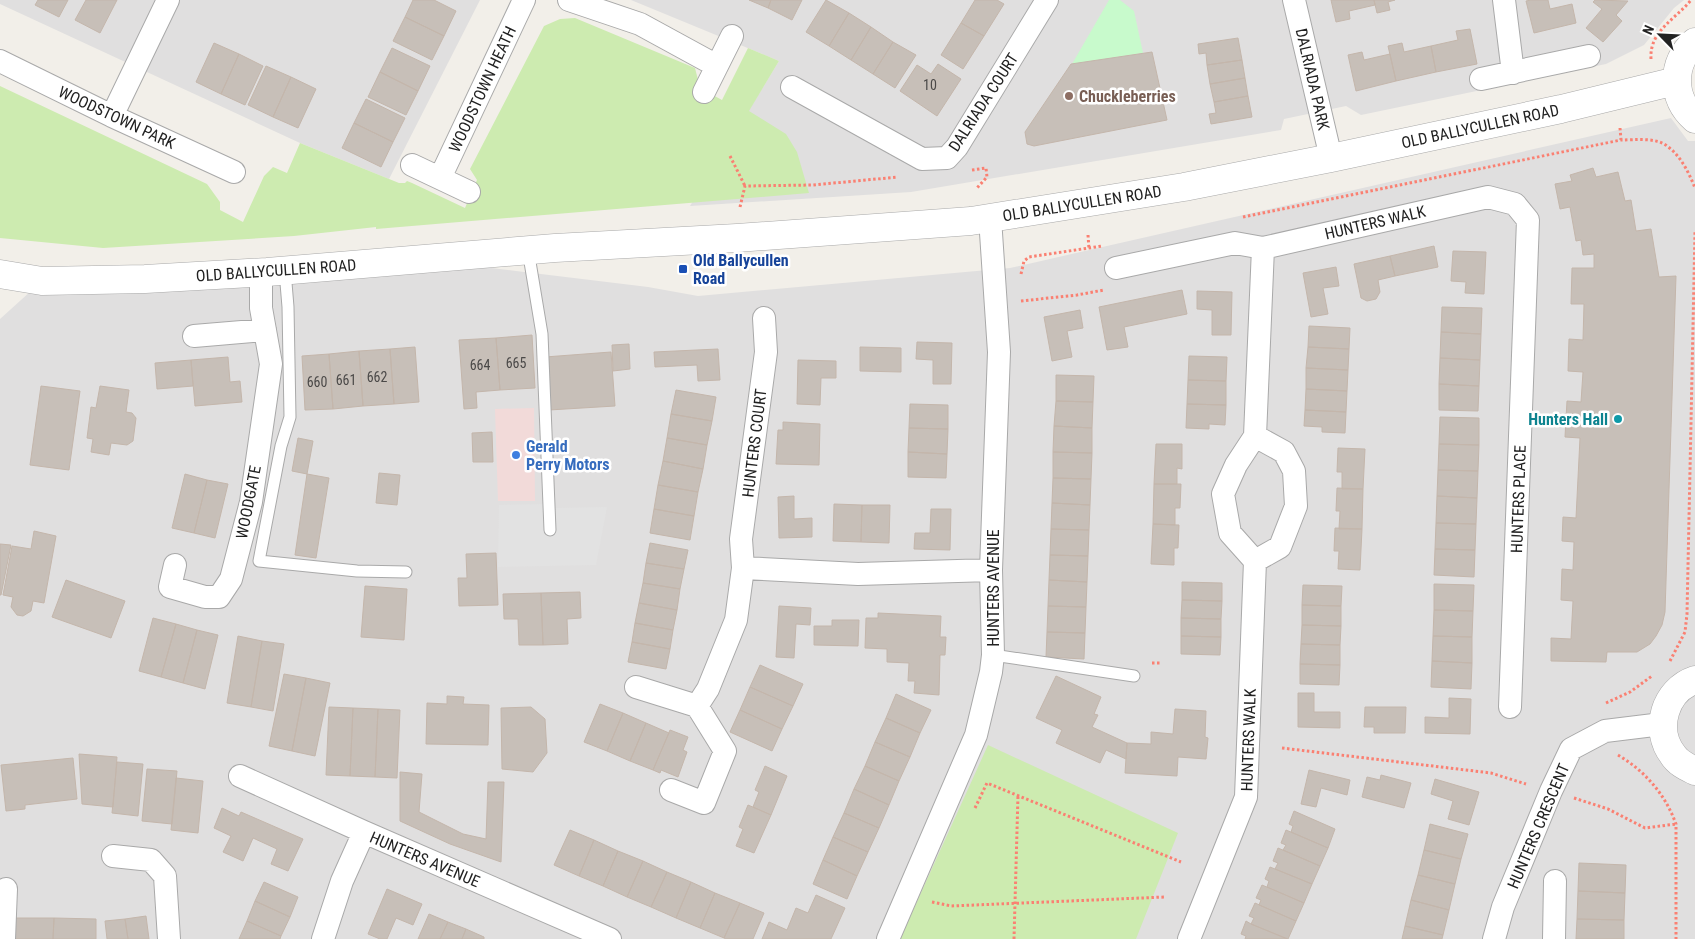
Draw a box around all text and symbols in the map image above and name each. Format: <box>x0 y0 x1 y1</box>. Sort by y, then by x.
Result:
north arrow <box>1635 10 1685 60</box>
street label: WOODSTOWN HEATH <box>445 23 520 155</box>
text: N <box>1639 23 1657 37</box>
street label: DALRIADA PARK <box>1292 26 1334 132</box>
street label: DALRIADA COURT <box>945 50 1022 155</box>
house number: 10 <box>923 77 937 93</box>
street label: WOODSTOWN PARK <box>55 82 178 153</box>
place label: Chuckleberries <box>1079 87 1176 106</box>
marker: Chuckleberries <box>1063 90 1075 102</box>
street label: OLD BALLYCULLEN ROAD <box>1400 100 1561 152</box>
street label: OLD BALLYCULLEN ROAD <box>1001 182 1163 225</box>
street label: HUNTERS WALK <box>1323 202 1428 243</box>
place label: Old Ballycullen Road <box>693 251 789 288</box>
street label: OLD BALLYCULLEN ROAD <box>195 255 357 286</box>
marker: Old Ballycullen Road <box>677 263 689 275</box>
house number: 665 <box>506 355 526 371</box>
house number: 664 <box>470 357 490 373</box>
house number: 662 <box>367 369 387 385</box>
house number: 661 <box>336 372 356 388</box>
house number: 660 <box>307 374 327 390</box>
street label: HUNTERS COURT <box>738 388 771 498</box>
place label: Hunters Hall <box>1528 410 1608 429</box>
marker: Hunters Hall <box>1612 413 1624 425</box>
place label: Gerald Perry Motors <box>526 437 610 474</box>
street label: HUNTERS PLACE <box>1507 445 1530 553</box>
marker: Gerald Perry Motors <box>510 449 522 461</box>
street label: WOODGATE <box>232 464 265 540</box>
street label: HUNTERS AVENUE <box>984 529 1003 647</box>
street label: HUNTERS WALK <box>1237 688 1260 792</box>
street label: HUNTERS CRESCENT <box>1503 761 1573 892</box>
street label: HUNTERS AVENUE <box>367 828 483 891</box>

